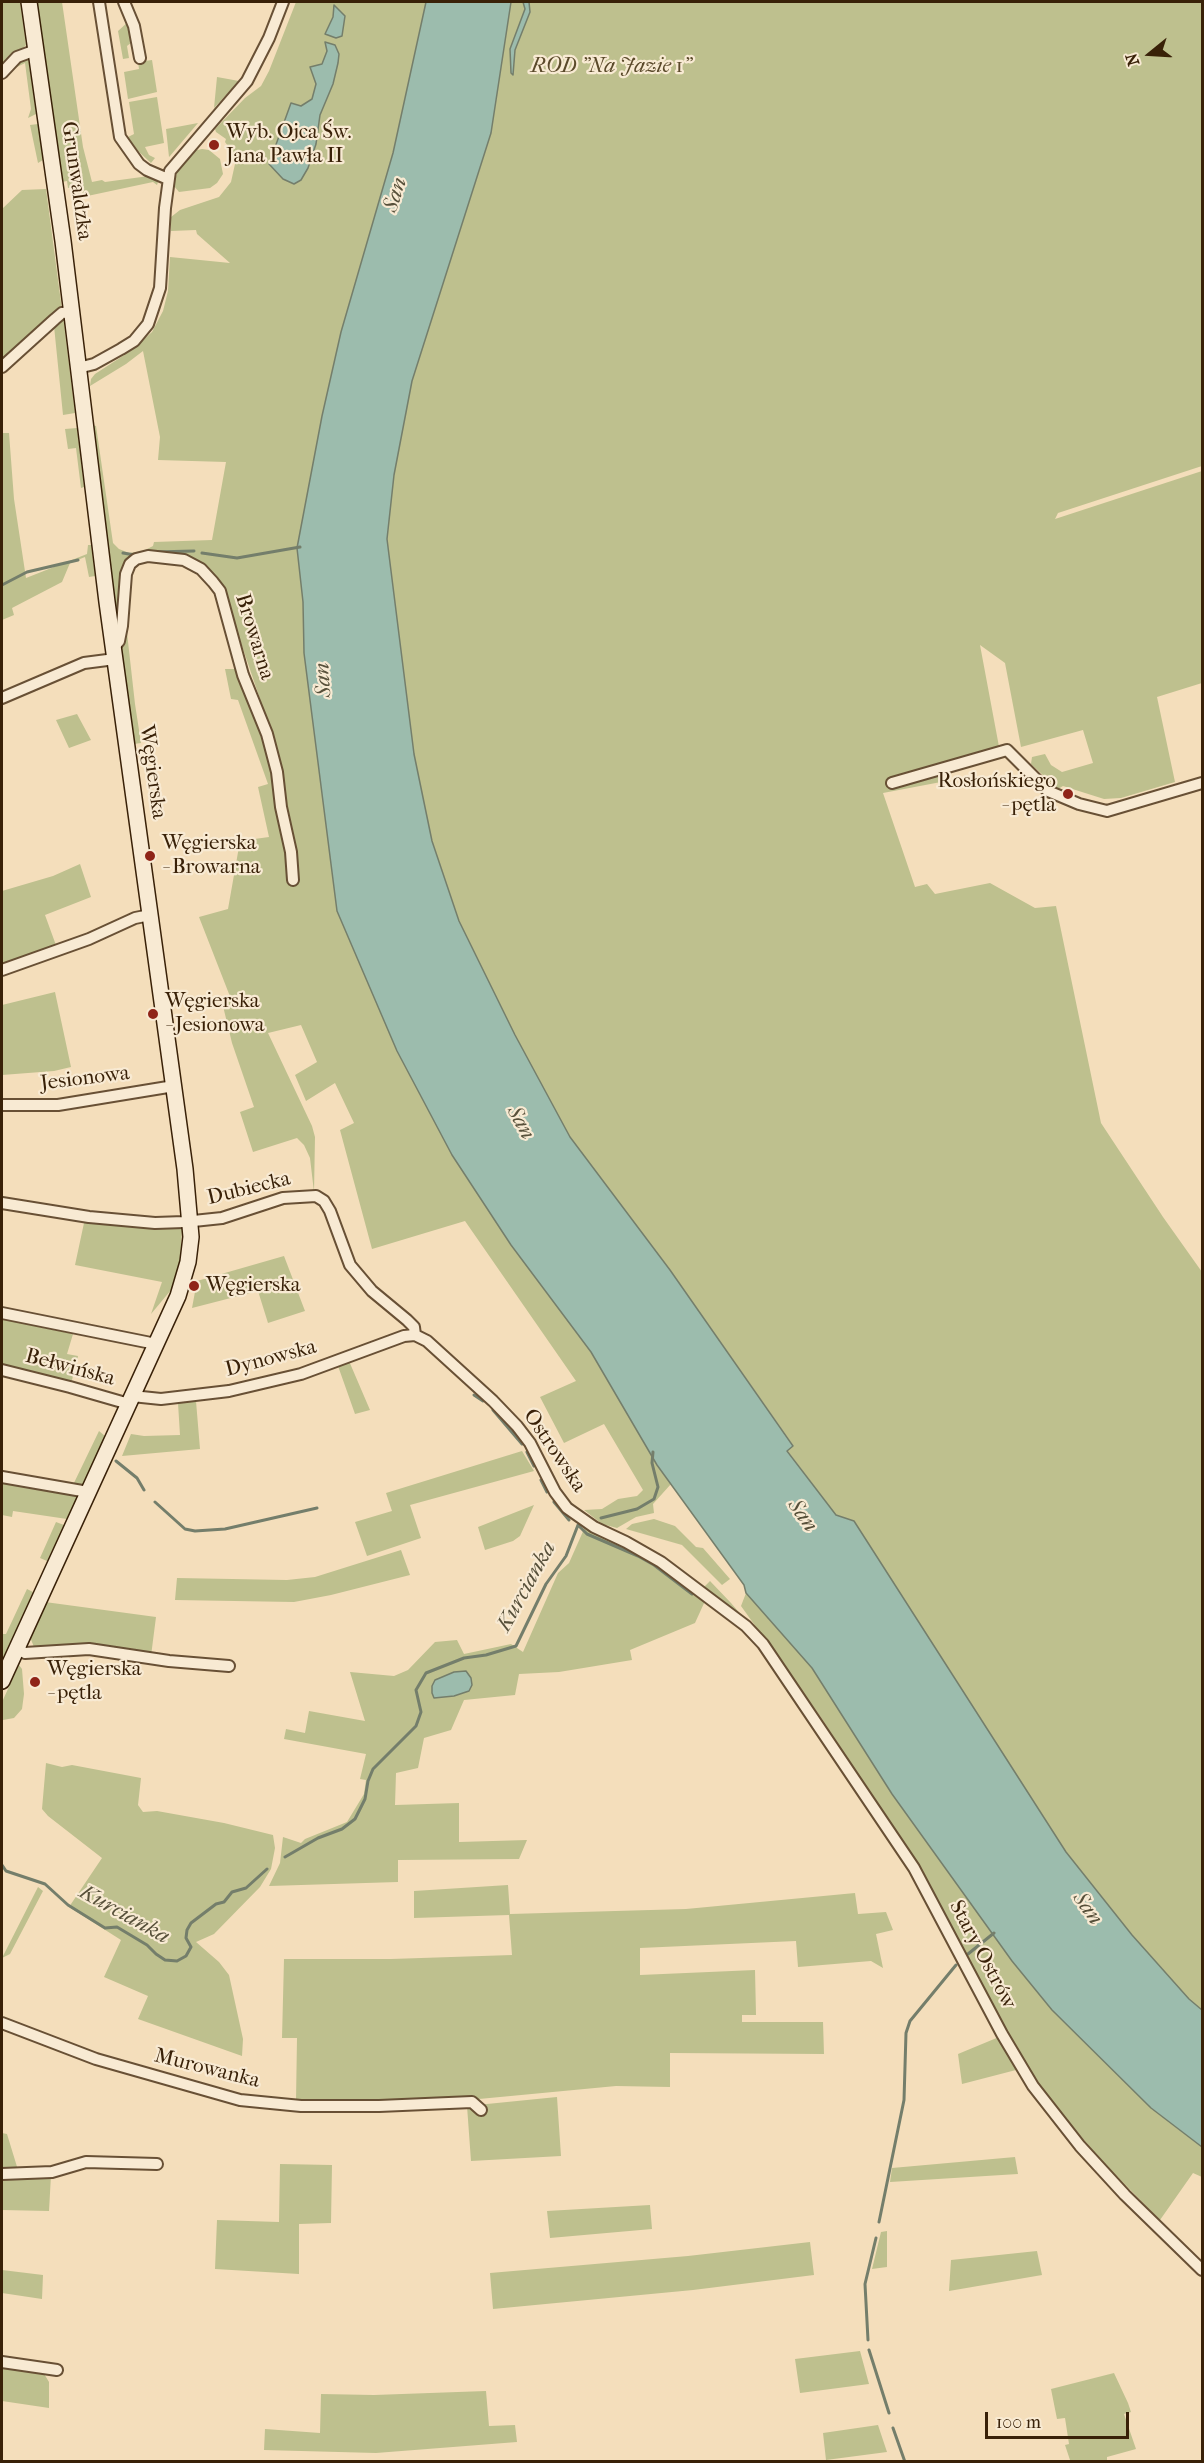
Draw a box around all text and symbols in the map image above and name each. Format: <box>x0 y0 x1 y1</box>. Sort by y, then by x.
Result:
north arrow <box>1120 24 1180 84</box>
text: N <box>1121 51 1143 68</box>
park label: ROD "Na Jazie 1" <box>531 54 691 80</box>
street label: Grunwaldzka <box>55 120 97 242</box>
place label: Wyb. Ojca Św. Jana Pawła II <box>226 120 352 170</box>
marker: Wyb. Ojca Św. Jana Pawła II <box>207 138 221 152</box>
water label: San <box>378 174 414 216</box>
street label: Browarna <box>229 591 279 683</box>
water label: San <box>310 662 338 698</box>
street label: Węgierska <box>133 723 171 821</box>
place label: Rosłońskiego - pętla <box>938 769 1056 819</box>
marker: Rosłońskiego - pętla <box>1061 787 1075 801</box>
place label: Węgierska - Browarna <box>162 831 261 881</box>
marker: Węgierska - Browarna <box>143 849 157 863</box>
place label: Węgierska - Jesionowa <box>165 989 264 1039</box>
marker: Węgierska - Jesionowa <box>146 1007 160 1021</box>
street label: Jesionowa <box>39 1061 131 1097</box>
water label: San <box>500 1101 540 1145</box>
street label: Dubiecka <box>205 1167 293 1211</box>
place label: Węgierska <box>206 1273 301 1299</box>
marker: Węgierska <box>187 1279 201 1293</box>
street label: Dynowska <box>223 1335 319 1383</box>
street label: Bełwińska <box>22 1344 118 1392</box>
street label: Ostrowska <box>517 1405 591 1497</box>
water label: San <box>781 1494 823 1538</box>
water label: Kurcianka <box>491 1537 563 1637</box>
place label: Węgierska - pętla <box>47 1657 142 1707</box>
marker: Węgierska - pętla <box>28 1675 42 1689</box>
water label: Kurcianka <box>74 1879 174 1951</box>
water label: San <box>1066 1887 1108 1931</box>
street label: Stary Ostrów <box>943 1896 1021 2014</box>
street label: Murowanka <box>152 2044 262 2094</box>
scale bar <box>988 2400 1132 2438</box>
text: 100 m <box>996 2412 1041 2433</box>

